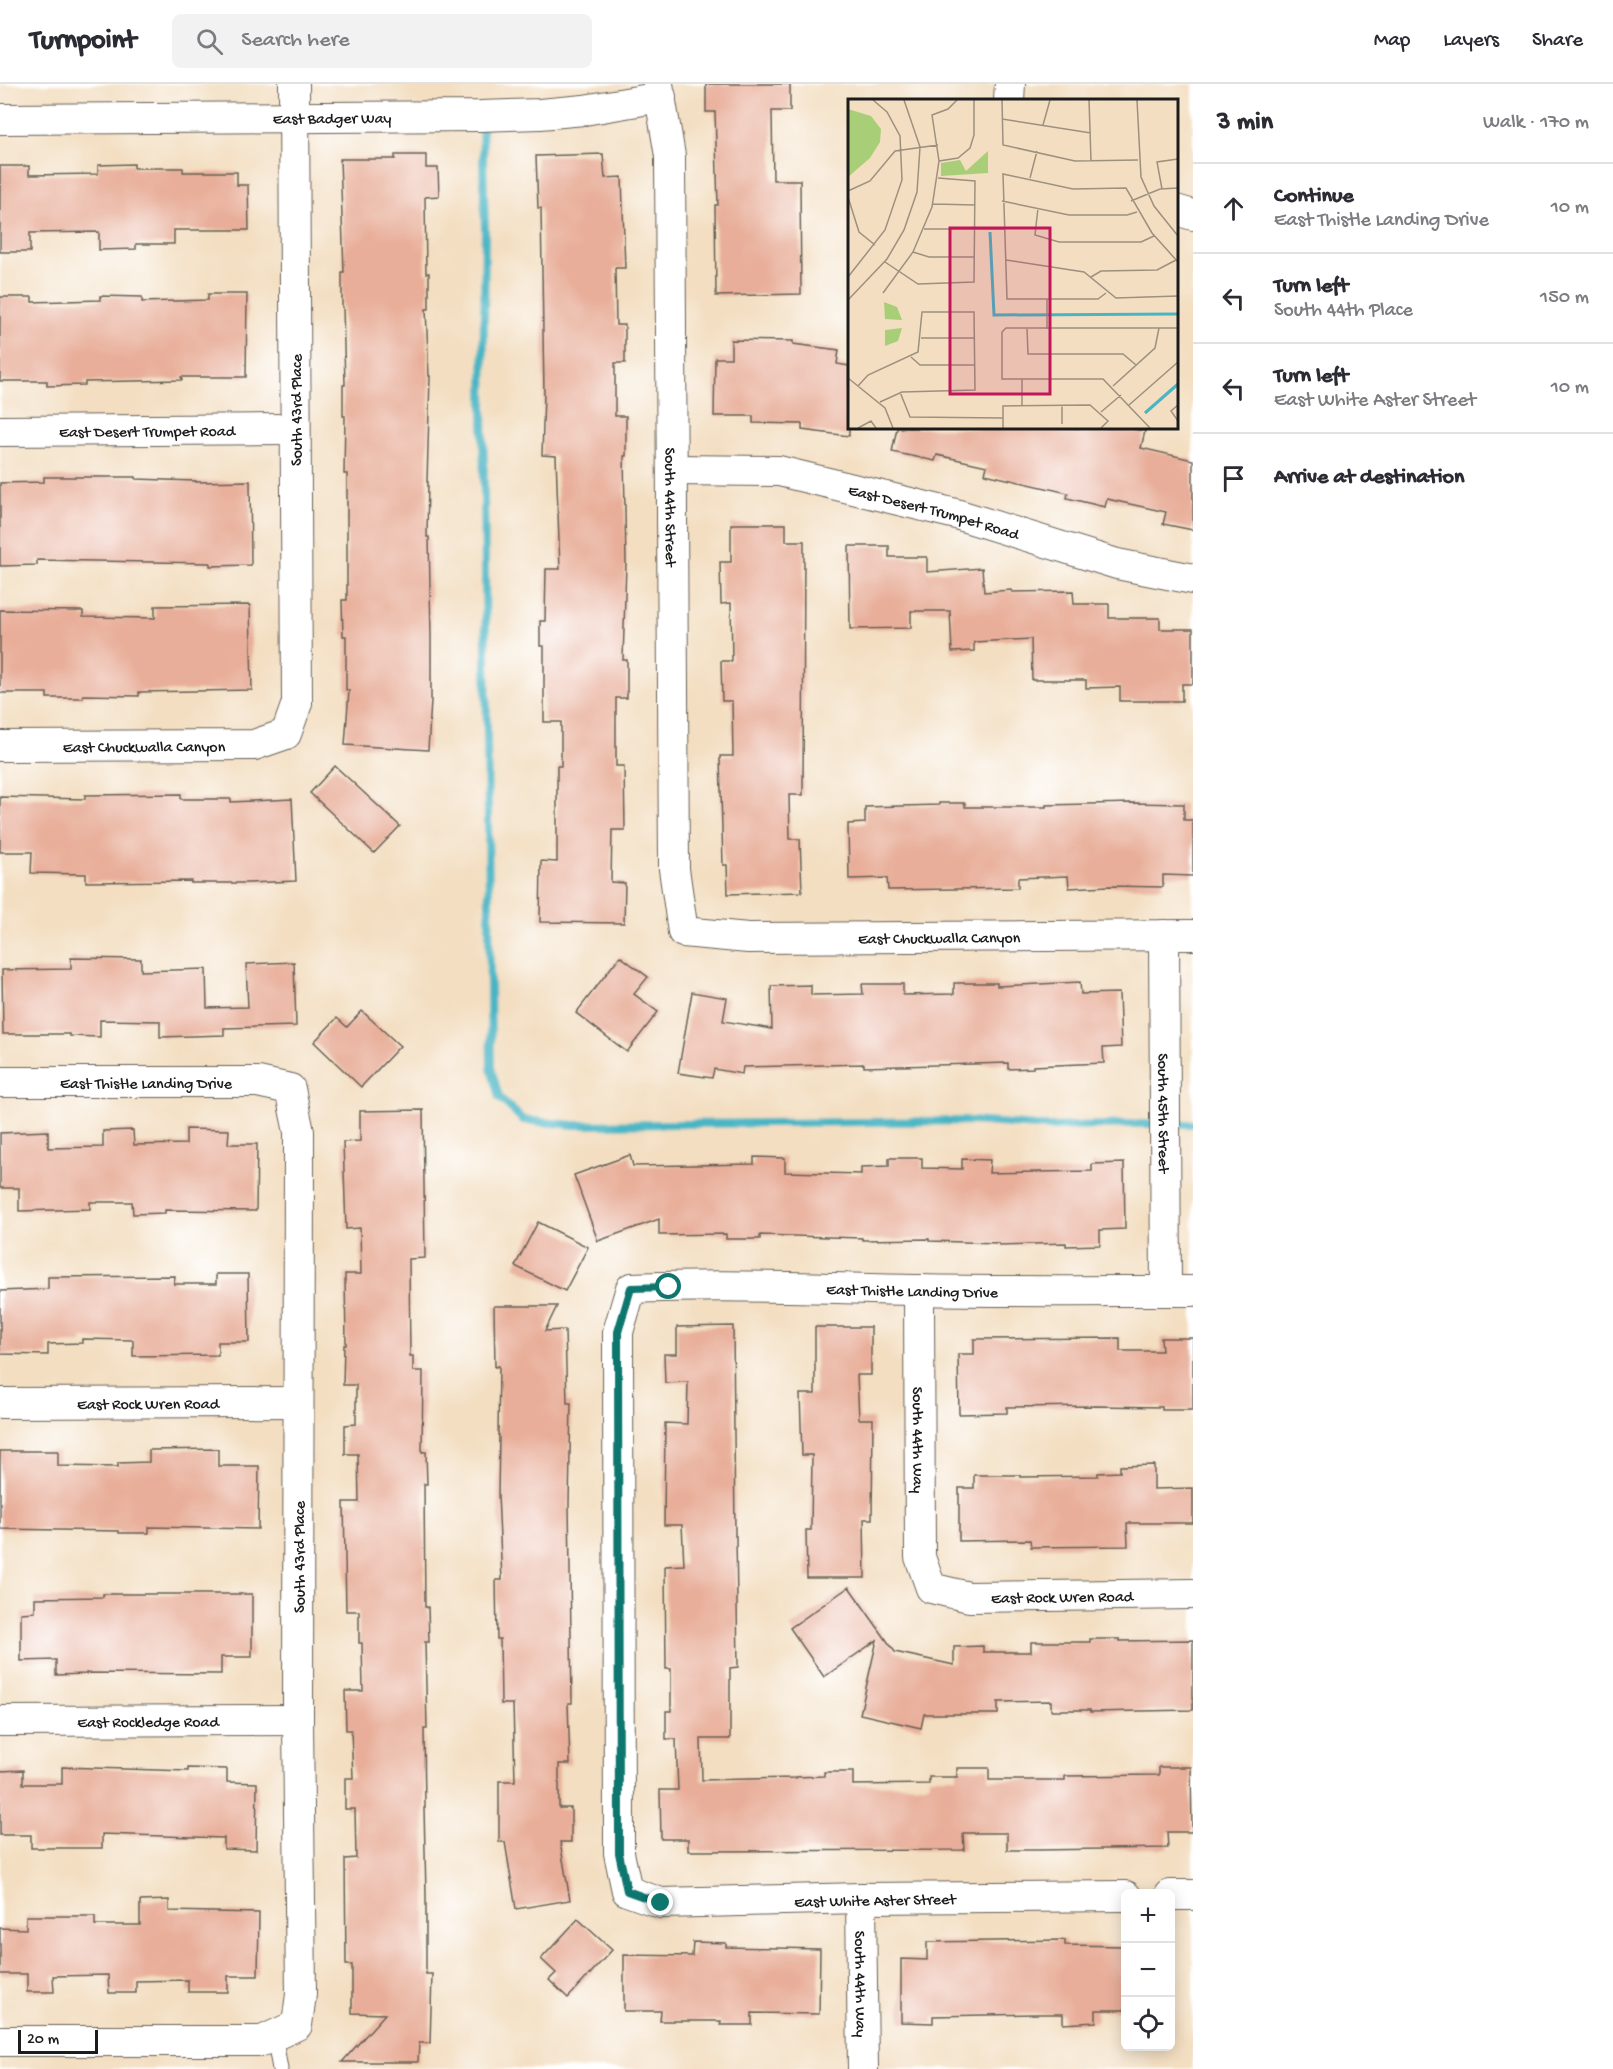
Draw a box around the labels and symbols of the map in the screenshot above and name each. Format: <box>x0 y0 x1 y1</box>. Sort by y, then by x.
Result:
inset map <box>848 99 1178 429</box>
street label: East Badger Way <box>273 111 392 130</box>
street label: South 43rd Place <box>289 353 308 466</box>
street label: East Desert Trumpet Road <box>59 423 237 444</box>
street label: South 44th Street <box>659 447 678 568</box>
street label: East Desert Trumpet Road <box>846 482 1022 546</box>
street label: East Chuckwalla Canyon <box>63 739 226 759</box>
street label: East Chuckwalla Canyon <box>858 930 1021 950</box>
street label: South 45th Street <box>1152 1053 1171 1174</box>
street label: East Thistle Landing Drive <box>60 1076 233 1095</box>
route start <box>655 1273 681 1299</box>
street label: East Thistle Landing Drive <box>826 1282 999 1304</box>
street label: South 44th Way <box>906 1387 926 1493</box>
street label: East Rock Wren Road <box>77 1396 221 1416</box>
street label: South 43rd Place <box>292 1500 311 1613</box>
street label: East Rock Wren Road <box>991 1589 1135 1610</box>
street label: East Rockledge Road <box>77 1714 221 1734</box>
route end <box>647 1889 673 1915</box>
street label: East White Aster Street <box>794 1892 957 1913</box>
street label: South 44th Way <box>848 1931 869 2038</box>
scale bar <box>18 2027 98 2054</box>

